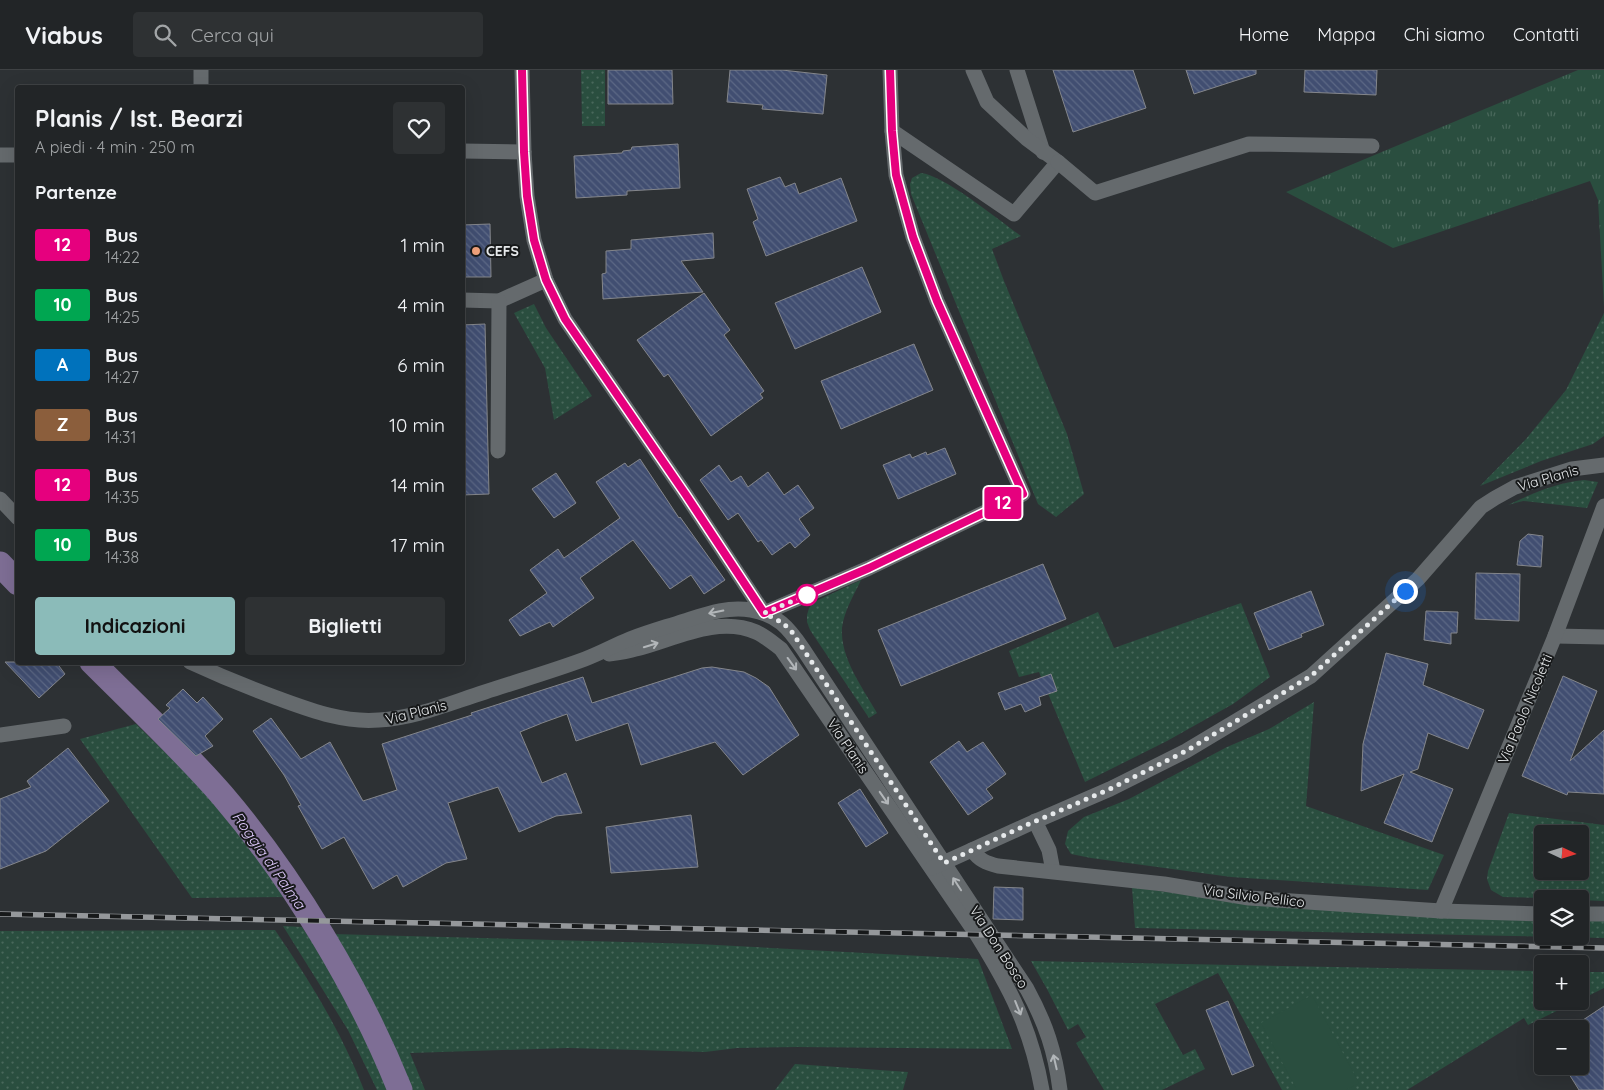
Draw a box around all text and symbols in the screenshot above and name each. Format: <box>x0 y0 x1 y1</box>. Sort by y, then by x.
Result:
search box <box>133 12 483 57</box>
text: Viabus <box>25 20 103 50</box>
icon: search <box>151 21 179 49</box>
text: Cerca qui <box>191 23 274 47</box>
text: Home <box>1239 23 1289 46</box>
text: Mappa <box>1317 23 1376 46</box>
text: Chi siamo <box>1404 23 1485 46</box>
text: Contatti <box>1513 23 1579 46</box>
button: heart <box>393 102 445 154</box>
text: Planis / Ist. Bearzi <box>35 103 243 133</box>
text: A piedi · 4 min · 250 m <box>35 137 195 157</box>
text: Partenze <box>35 180 117 204</box>
text: Bus <box>105 223 138 247</box>
text: 12 <box>54 233 71 256</box>
text: 1 min <box>400 233 445 257</box>
place label: CEFS <box>486 242 519 260</box>
marker: CEFS <box>470 245 482 257</box>
text: 14:22 <box>105 247 140 267</box>
text: Bus <box>105 283 138 307</box>
text: 10 <box>53 293 72 316</box>
text: 4 min <box>397 293 445 317</box>
text: 14:25 <box>105 307 140 327</box>
text: Bus <box>105 343 138 367</box>
text: A <box>57 353 68 376</box>
text: 6 min <box>397 353 445 377</box>
text: 14:27 <box>105 367 139 387</box>
text: Bus <box>105 403 138 427</box>
text: Z <box>57 413 68 436</box>
text: 10 min <box>389 413 445 437</box>
text: 14:31 <box>105 427 136 447</box>
street label: Via Planis <box>1516 461 1580 495</box>
text: Bus <box>105 463 138 487</box>
text: 12 <box>54 473 71 496</box>
text: 14 min <box>391 473 445 497</box>
text: 14:35 <box>105 487 139 507</box>
line badge: 12 <box>980 487 1026 519</box>
text: 12 <box>994 491 1012 514</box>
text: Bus <box>105 523 138 547</box>
text: 10 <box>53 533 72 556</box>
text: 17 min <box>391 533 445 557</box>
text: 14:38 <box>105 547 139 567</box>
your location <box>1393 579 1418 604</box>
unlabelled marker <box>796 584 818 606</box>
button: Indicazioni <box>35 597 235 655</box>
button: Biglietti <box>245 597 445 655</box>
one-way arrow <box>709 607 725 617</box>
one-way arrow <box>642 640 658 649</box>
street label: Via Paolo Nicoletti <box>1494 651 1556 767</box>
one-way arrow <box>787 657 797 671</box>
street label: Via Planis <box>384 696 448 728</box>
street label: Via Planis <box>823 715 873 777</box>
one-way arrow <box>879 791 889 805</box>
water label: Roggia di Palma <box>228 808 310 913</box>
north arrow <box>1534 825 1589 880</box>
map controls <box>1534 825 1589 1075</box>
one-way arrow <box>952 878 962 892</box>
street label: Via Silvio Pellico <box>1202 881 1306 911</box>
button: layers <box>1534 890 1589 945</box>
street label: Via Don Bosco <box>966 902 1032 992</box>
button: + <box>1534 955 1589 1010</box>
one-way arrow <box>1014 999 1023 1015</box>
button: − <box>1534 1020 1589 1075</box>
one-way arrow <box>1050 1054 1059 1070</box>

